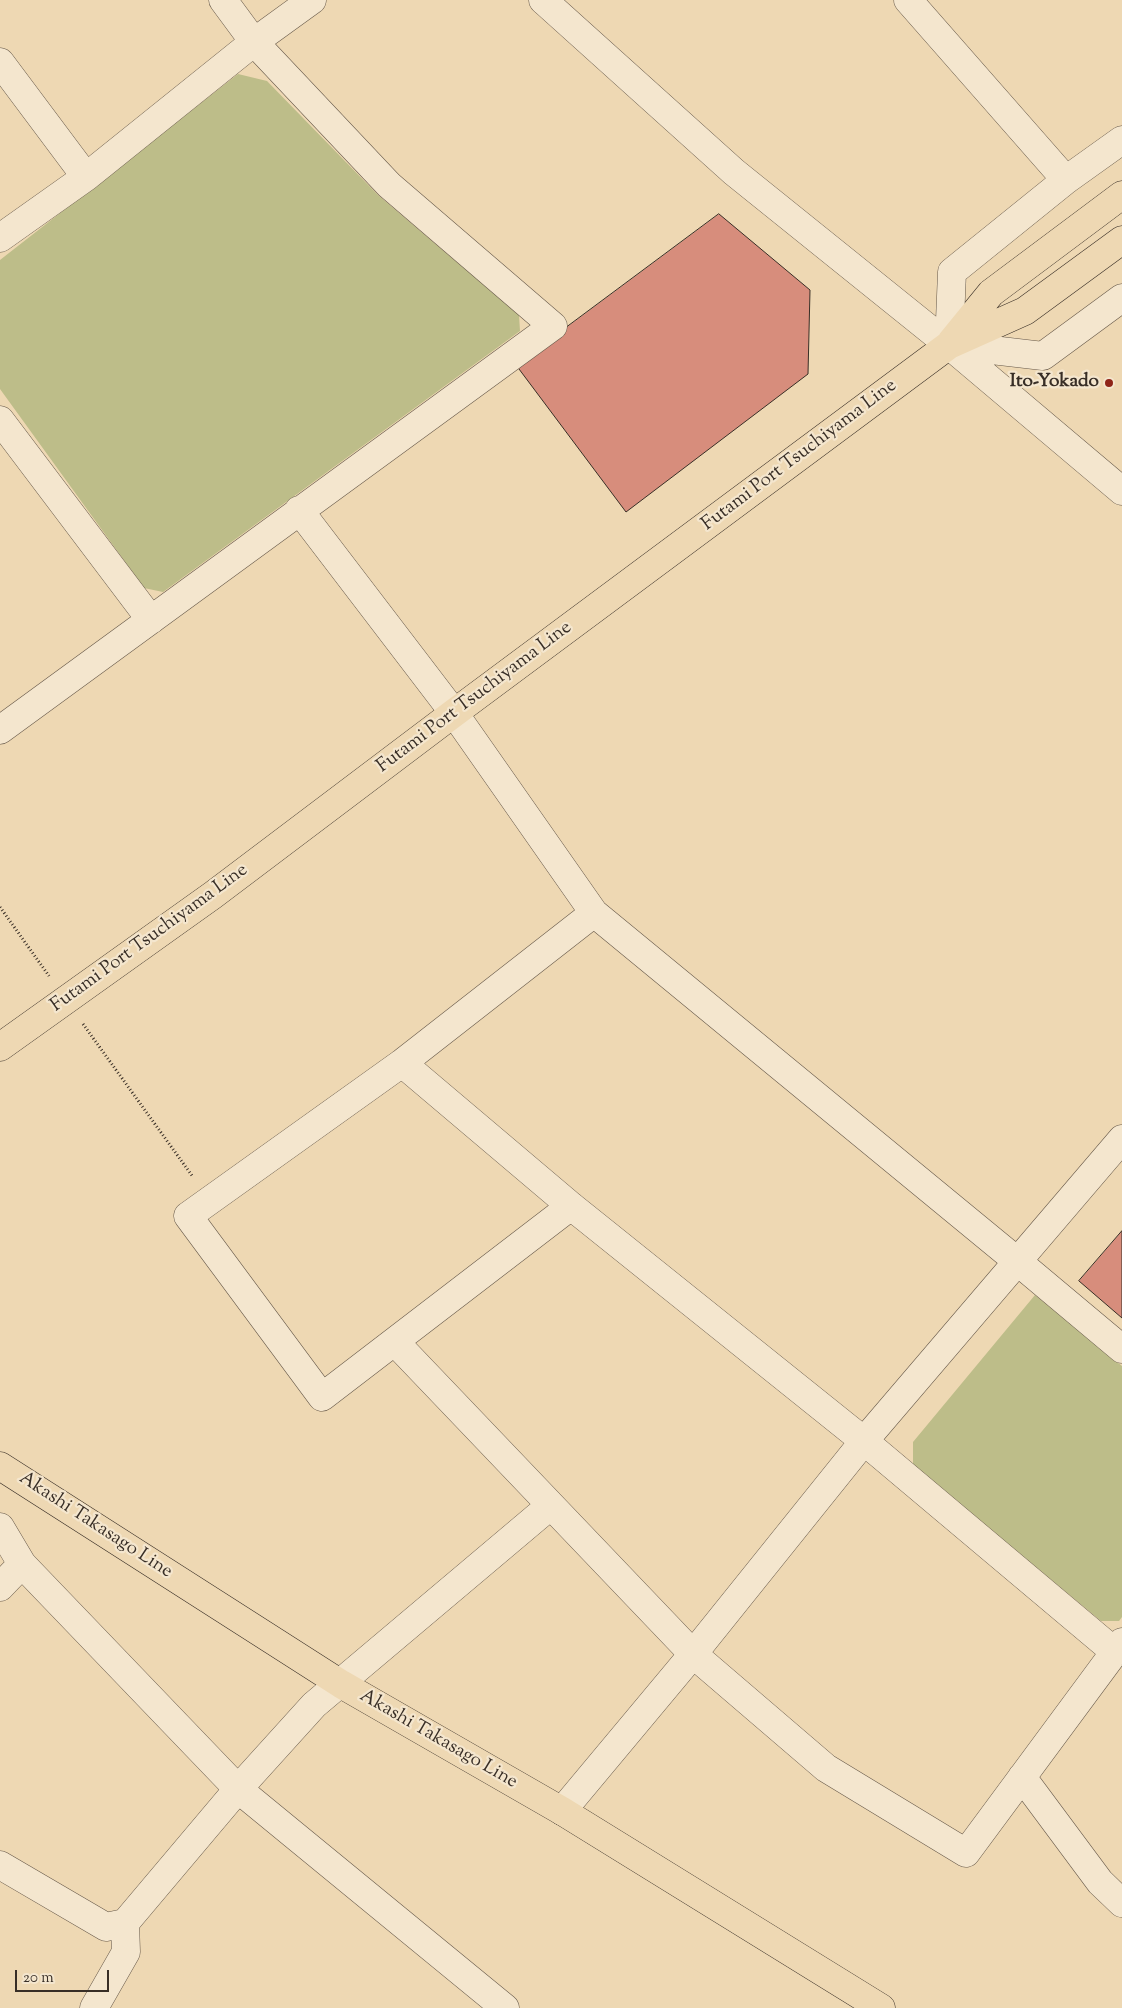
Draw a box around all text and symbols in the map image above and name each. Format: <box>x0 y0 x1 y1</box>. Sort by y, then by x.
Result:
place label: Ito-Yokado <box>1010 372 1099 394</box>
street label: Futami Port Tsuchiyama Line <box>698 375 902 537</box>
marker: Ito-Yokado <box>1103 377 1115 389</box>
street label: Futami Port Tsuchiyama Line <box>373 617 577 779</box>
street label: Futami Port Tsuchiyama Line <box>47 860 253 1018</box>
street label: Akashi Takasago Line <box>14 1468 176 1584</box>
street label: Akashi Takasago Line <box>355 1686 521 1794</box>
scale bar <box>18 1960 111 1992</box>
text: 20 m <box>23 1968 54 1989</box>

